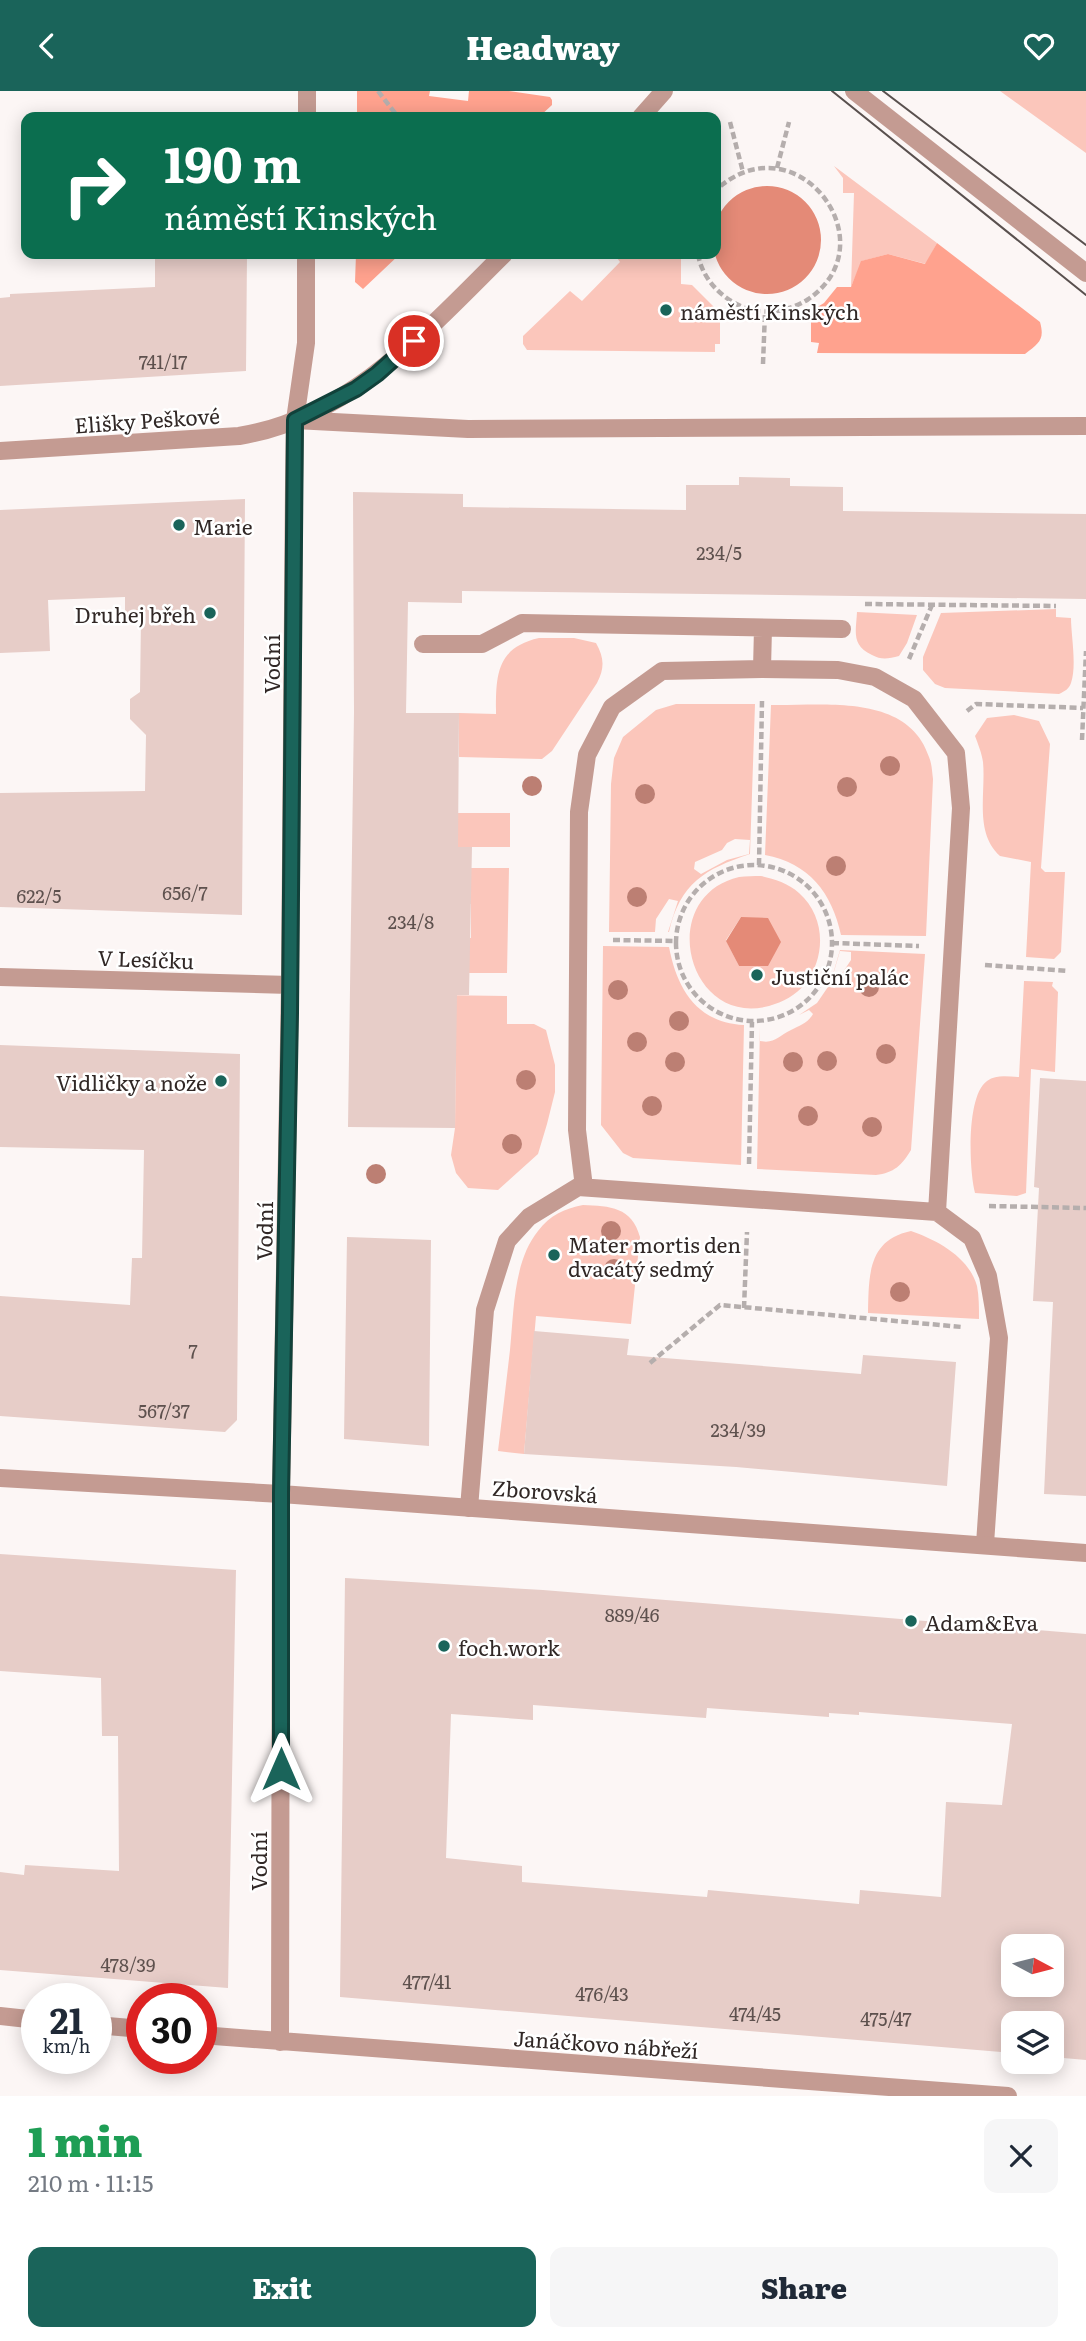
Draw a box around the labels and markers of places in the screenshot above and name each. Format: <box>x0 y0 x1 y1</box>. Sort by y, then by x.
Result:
place label: náměstí Kinských <box>680 295 859 326</box>
marker: náměstí Kinských <box>658 302 674 318</box>
pin <box>384 311 444 371</box>
place label: Marie <box>193 510 253 541</box>
marker: Marie <box>171 517 187 533</box>
place label: Druhej břeh <box>75 598 196 629</box>
marker: Druhej břeh <box>202 605 218 621</box>
place label: Justiční palác <box>771 960 909 991</box>
marker: Justiční palác <box>749 967 765 983</box>
place label: Vidličky a nože <box>56 1066 207 1097</box>
marker: Vidličky a nože <box>213 1073 229 1089</box>
place label: Mater mortis den dvacátý sedmý <box>568 1228 741 1283</box>
marker: Mater mortis den dvacátý sedmý <box>546 1247 562 1263</box>
place label: Adam&Eva <box>925 1606 1039 1637</box>
marker: Adam&Eva <box>903 1613 919 1629</box>
place label: foch.work <box>458 1631 560 1662</box>
marker: foch.work <box>436 1638 452 1654</box>

